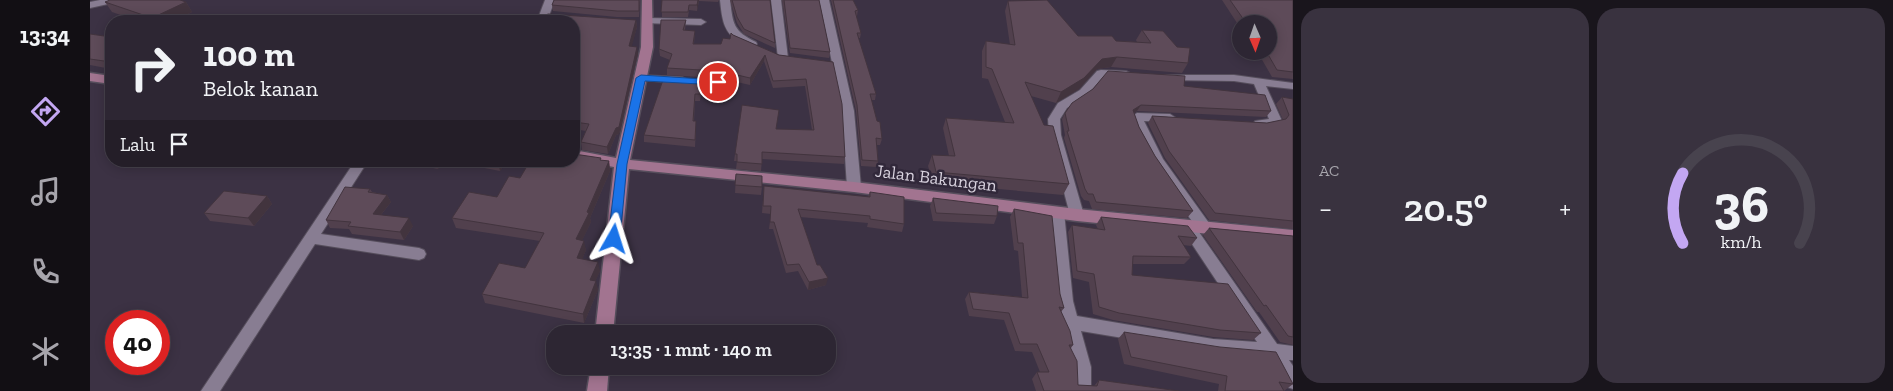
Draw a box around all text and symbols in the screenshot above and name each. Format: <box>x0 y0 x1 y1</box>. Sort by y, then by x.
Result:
north arrow <box>1232 15 1278 60</box>
map controls <box>1232 15 1277 60</box>
text: 13:34 <box>20 22 70 49</box>
text: 100 m <box>203 33 295 75</box>
icon: right <box>120 35 185 100</box>
pin <box>697 61 739 103</box>
icon: arrive <box>704 68 732 96</box>
text: Belok kanan <box>203 75 318 102</box>
icon: directions <box>28 94 63 129</box>
icon: arrive <box>165 130 193 158</box>
text: Lalu <box>120 133 155 156</box>
street label: Jalan Bakungan <box>874 160 999 196</box>
text: AC <box>1319 161 1339 180</box>
text: 36 <box>1713 173 1769 235</box>
icon: music <box>28 174 63 209</box>
text: 20.5° <box>1403 185 1488 231</box>
text: − <box>1319 192 1332 225</box>
text: + <box>1559 192 1571 225</box>
position arrow <box>587 212 639 264</box>
text: km/h <box>1721 231 1761 253</box>
icon: phone <box>28 254 63 289</box>
speed limit sign: 40 <box>105 310 170 375</box>
icon: climate <box>28 334 63 369</box>
text: 13:35 · 1 mnt · 140 m <box>610 338 772 361</box>

